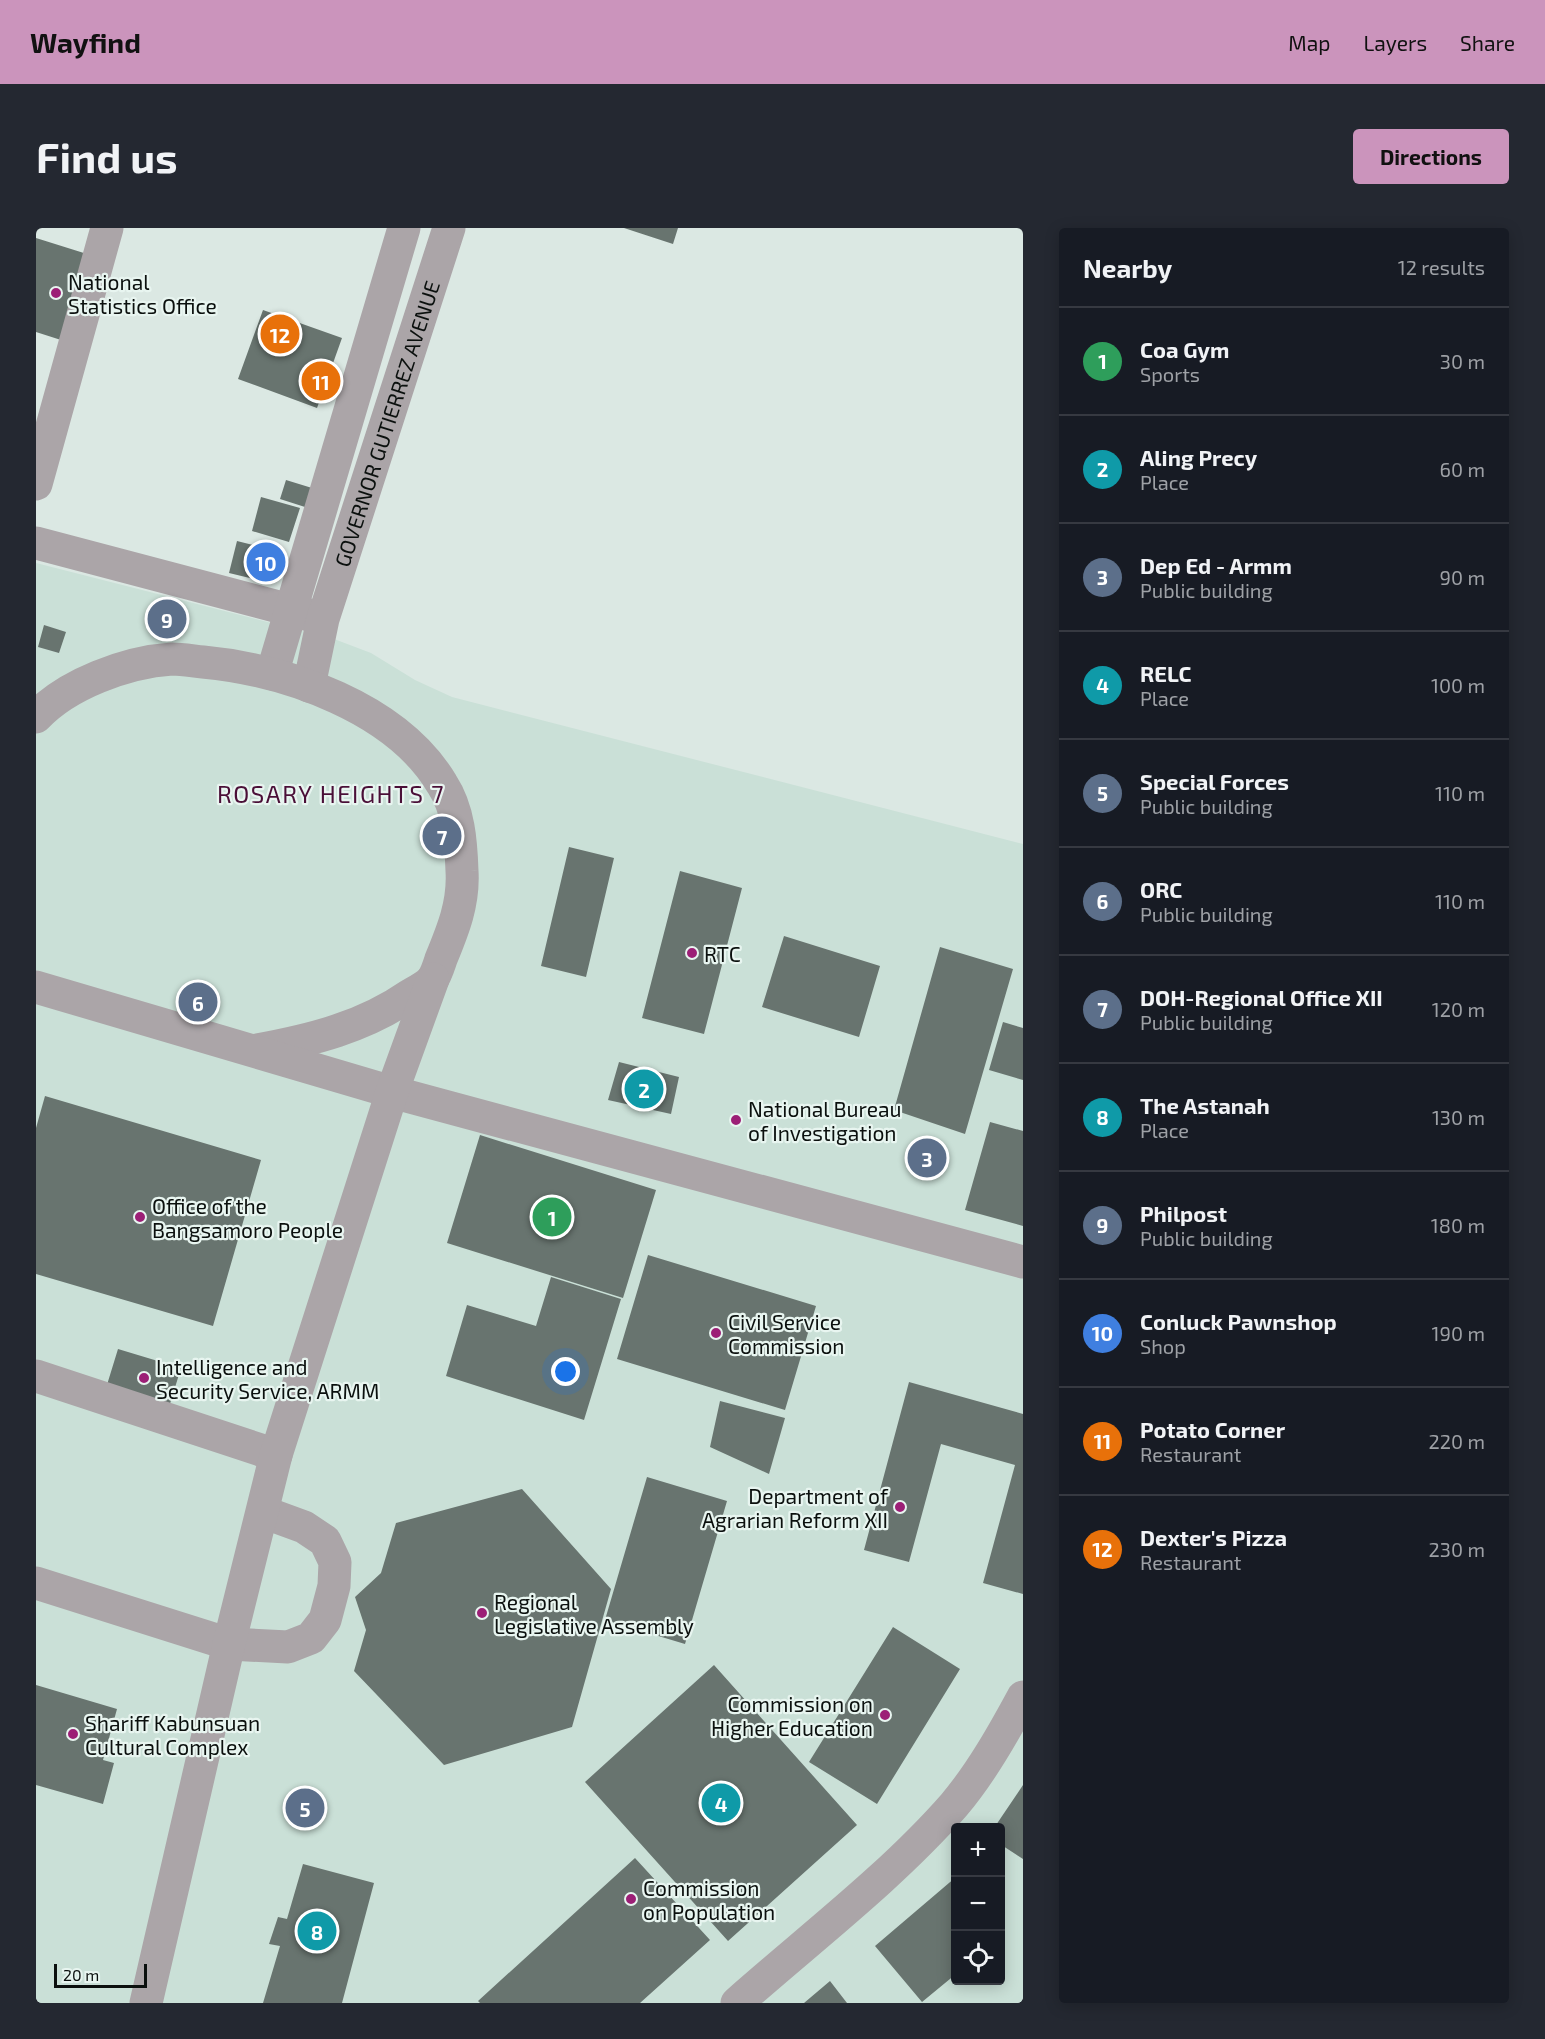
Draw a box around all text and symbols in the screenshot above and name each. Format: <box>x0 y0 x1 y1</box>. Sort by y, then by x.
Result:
text: Wayfind <box>30 25 141 59</box>
text: Map <box>1288 30 1330 55</box>
text: Layers <box>1363 30 1427 55</box>
text: Share <box>1460 30 1515 55</box>
button: Directions <box>1353 129 1509 184</box>
text: Find us <box>36 131 178 181</box>
text: Nearby <box>1083 252 1172 283</box>
text: 12 results <box>1398 255 1485 279</box>
place label: National Statistics Office <box>68 269 217 318</box>
street label: GOVERNOR GUTIERREZ AVENUE <box>328 277 444 570</box>
marker: National Statistics Office <box>49 286 63 300</box>
pin: 12 <box>260 312 300 356</box>
text: Coa Gym <box>1140 336 1229 362</box>
text: 1 <box>1098 349 1107 373</box>
text: 30 m <box>1440 349 1485 373</box>
pin: 11 <box>302 358 340 404</box>
text: Sports <box>1140 362 1200 386</box>
text: Aling Precy <box>1140 444 1257 470</box>
text: 2 <box>1097 457 1108 481</box>
text: 60 m <box>1440 457 1485 481</box>
text: Place <box>1140 470 1189 494</box>
pin: 10 <box>246 540 286 584</box>
text: Dep Ed - Armm <box>1140 552 1292 578</box>
text: 3 <box>1097 565 1108 589</box>
text: 90 m <box>1440 565 1485 589</box>
text: Public building <box>1140 578 1273 602</box>
pin: 9 <box>148 596 186 642</box>
text: RELC <box>1140 660 1191 686</box>
text: 4 <box>1096 673 1109 697</box>
text: 100 m <box>1431 673 1485 697</box>
text: Place <box>1140 686 1189 710</box>
text: Special Forces <box>1140 768 1289 794</box>
district label: ROSARY HEIGHTS 7 <box>217 779 445 808</box>
text: 5 <box>1097 781 1108 805</box>
text: 110 m <box>1435 781 1485 805</box>
text: Public building <box>1140 794 1273 818</box>
pin: 7 <box>422 814 462 858</box>
text: ORC <box>1140 876 1182 902</box>
text: 6 <box>1097 889 1108 913</box>
text: 110 m <box>1435 889 1485 913</box>
text: Public building <box>1140 902 1273 926</box>
place label: RTC <box>704 941 741 966</box>
marker: RTC <box>685 946 699 960</box>
pin: 6 <box>178 980 218 1024</box>
text: DOH-Regional Office XII <box>1140 984 1383 1010</box>
text: 7 <box>1097 997 1108 1021</box>
text: 120 m <box>1432 997 1485 1021</box>
text: Public building <box>1140 1010 1273 1034</box>
pin: 2 <box>624 1066 664 1112</box>
text: The Astanah <box>1140 1092 1270 1118</box>
place label: National Bureau of Investigation <box>748 1096 902 1145</box>
text: 8 <box>1096 1105 1109 1129</box>
text: 130 m <box>1432 1105 1485 1129</box>
marker: National Bureau of Investigation <box>729 1113 743 1127</box>
text: Place <box>1140 1118 1189 1142</box>
pin: 3 <box>908 1136 946 1180</box>
place label: Office of the Bangsamoro People <box>152 1193 343 1242</box>
pin: 1 <box>532 1194 572 1240</box>
text: Philpost <box>1140 1200 1227 1226</box>
marker: Office of the Bangsamoro People <box>133 1210 147 1224</box>
text: 9 <box>1097 1213 1108 1237</box>
text: 180 m <box>1431 1213 1485 1237</box>
text: Public building <box>1140 1226 1273 1250</box>
text: Conluck Pawnshop <box>1140 1308 1337 1334</box>
place label: Civil Service Commission <box>728 1309 845 1358</box>
text: 10 <box>1092 1321 1113 1345</box>
text: 190 m <box>1432 1321 1485 1345</box>
marker: Civil Service Commission <box>709 1326 723 1340</box>
text: Shop <box>1140 1334 1186 1358</box>
place label: Intelligence and Security Service, ARMM <box>156 1354 379 1403</box>
your location <box>551 1357 580 1386</box>
marker: Intelligence and Security Service, ARMM <box>137 1371 151 1385</box>
text: Potato Corner <box>1140 1416 1285 1442</box>
text: 11 <box>1094 1429 1111 1453</box>
text: 220 m <box>1428 1429 1485 1453</box>
text: Restaurant <box>1140 1442 1241 1466</box>
place label: Department of Agrarian Reform XII <box>702 1483 889 1532</box>
marker: Department of Agrarian Reform XII <box>893 1500 907 1514</box>
text: Dexter's Pizza <box>1140 1524 1287 1550</box>
text: 12 <box>1092 1537 1113 1561</box>
text: 230 m <box>1429 1537 1485 1561</box>
text: Restaurant <box>1140 1550 1241 1574</box>
place label: Regional Legislative Assembly <box>494 1589 694 1638</box>
marker: Regional Legislative Assembly <box>475 1606 489 1620</box>
place label: Commission on Higher Education <box>711 1691 873 1740</box>
marker: Commission on Higher Education <box>878 1708 892 1722</box>
place label: Shariff Kabunsuan Cultural Complex <box>85 1710 260 1759</box>
marker: Shariff Kabunsuan Cultural Complex <box>66 1727 80 1741</box>
pin: 4 <box>702 1780 740 1826</box>
pin: 5 <box>286 1786 324 1830</box>
map controls <box>951 1823 1005 1985</box>
button: + <box>951 1823 1005 1877</box>
place label: Commission on Population <box>643 1875 775 1924</box>
button: − <box>951 1877 1005 1931</box>
marker: Commission on Population <box>624 1892 638 1906</box>
pin: 8 <box>298 1908 336 1954</box>
button: locate <box>951 1931 1005 1985</box>
scale bar <box>54 1961 147 1988</box>
text: 20 m <box>63 1965 99 1984</box>

